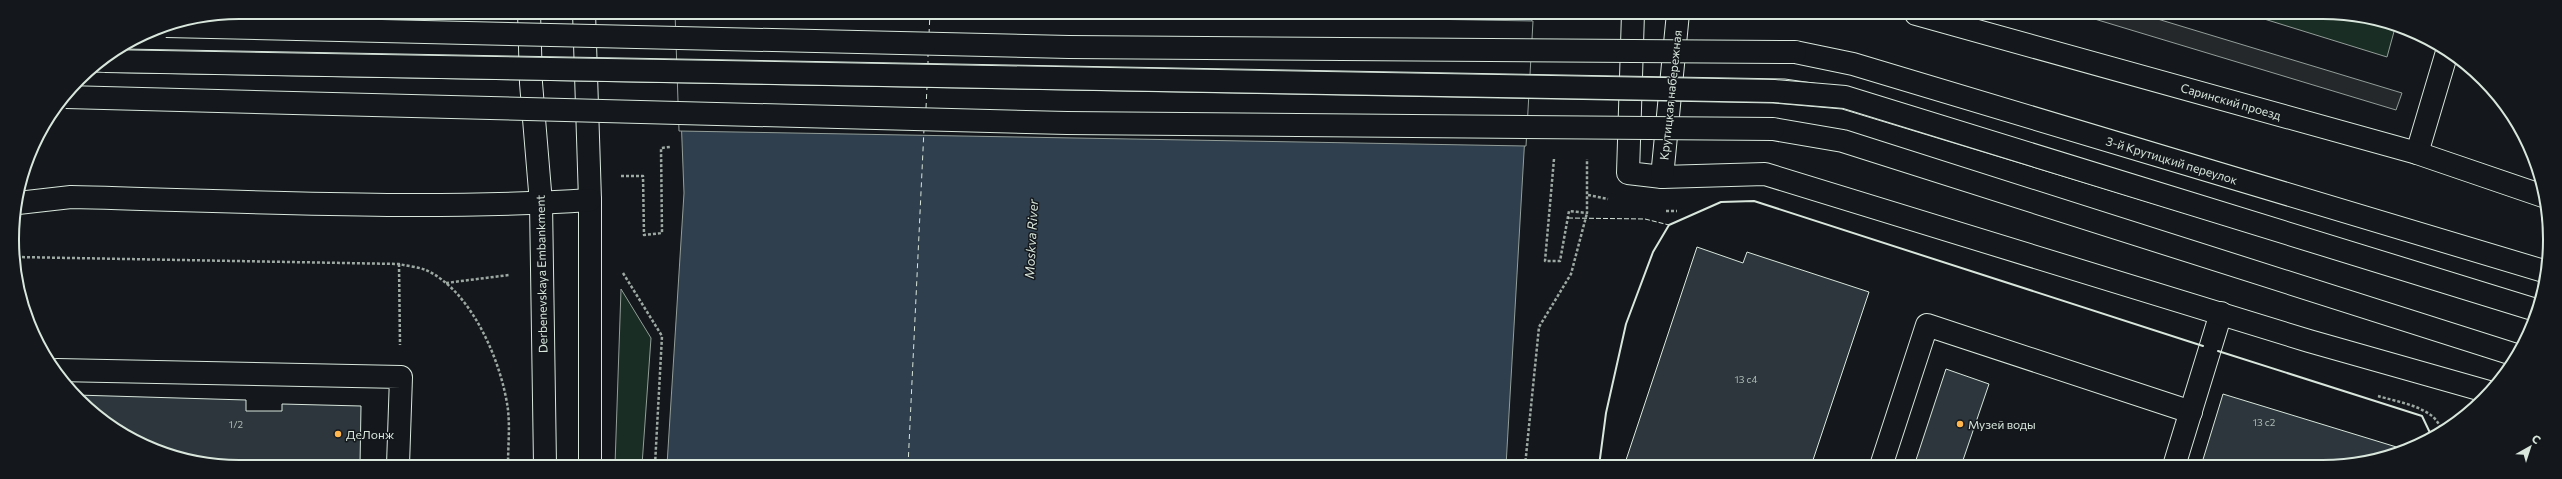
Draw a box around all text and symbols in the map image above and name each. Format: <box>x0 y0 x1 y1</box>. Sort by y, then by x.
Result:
street label: Крутицкая набережная <box>1656 29 1684 161</box>
street label: Саринский проезд <box>2179 80 2283 122</box>
street label: 3-й Крутицкий переулок <box>2104 133 2240 187</box>
street label: Derbenevskaya Embankment <box>533 195 549 353</box>
water label: Moskva River <box>1021 198 1041 279</box>
house number: 13 с4 <box>1735 373 1757 385</box>
house number: 13 с2 <box>2253 416 2276 428</box>
place label: Музей воды <box>1968 417 2036 431</box>
house number: 1/2 <box>229 418 244 430</box>
marker: Музей воды <box>1955 419 1965 429</box>
place label: ДеЛонж <box>346 427 395 441</box>
north arrow <box>2510 427 2550 467</box>
marker: ДеЛонж <box>333 429 343 439</box>
text: С <box>2530 431 2544 447</box>

